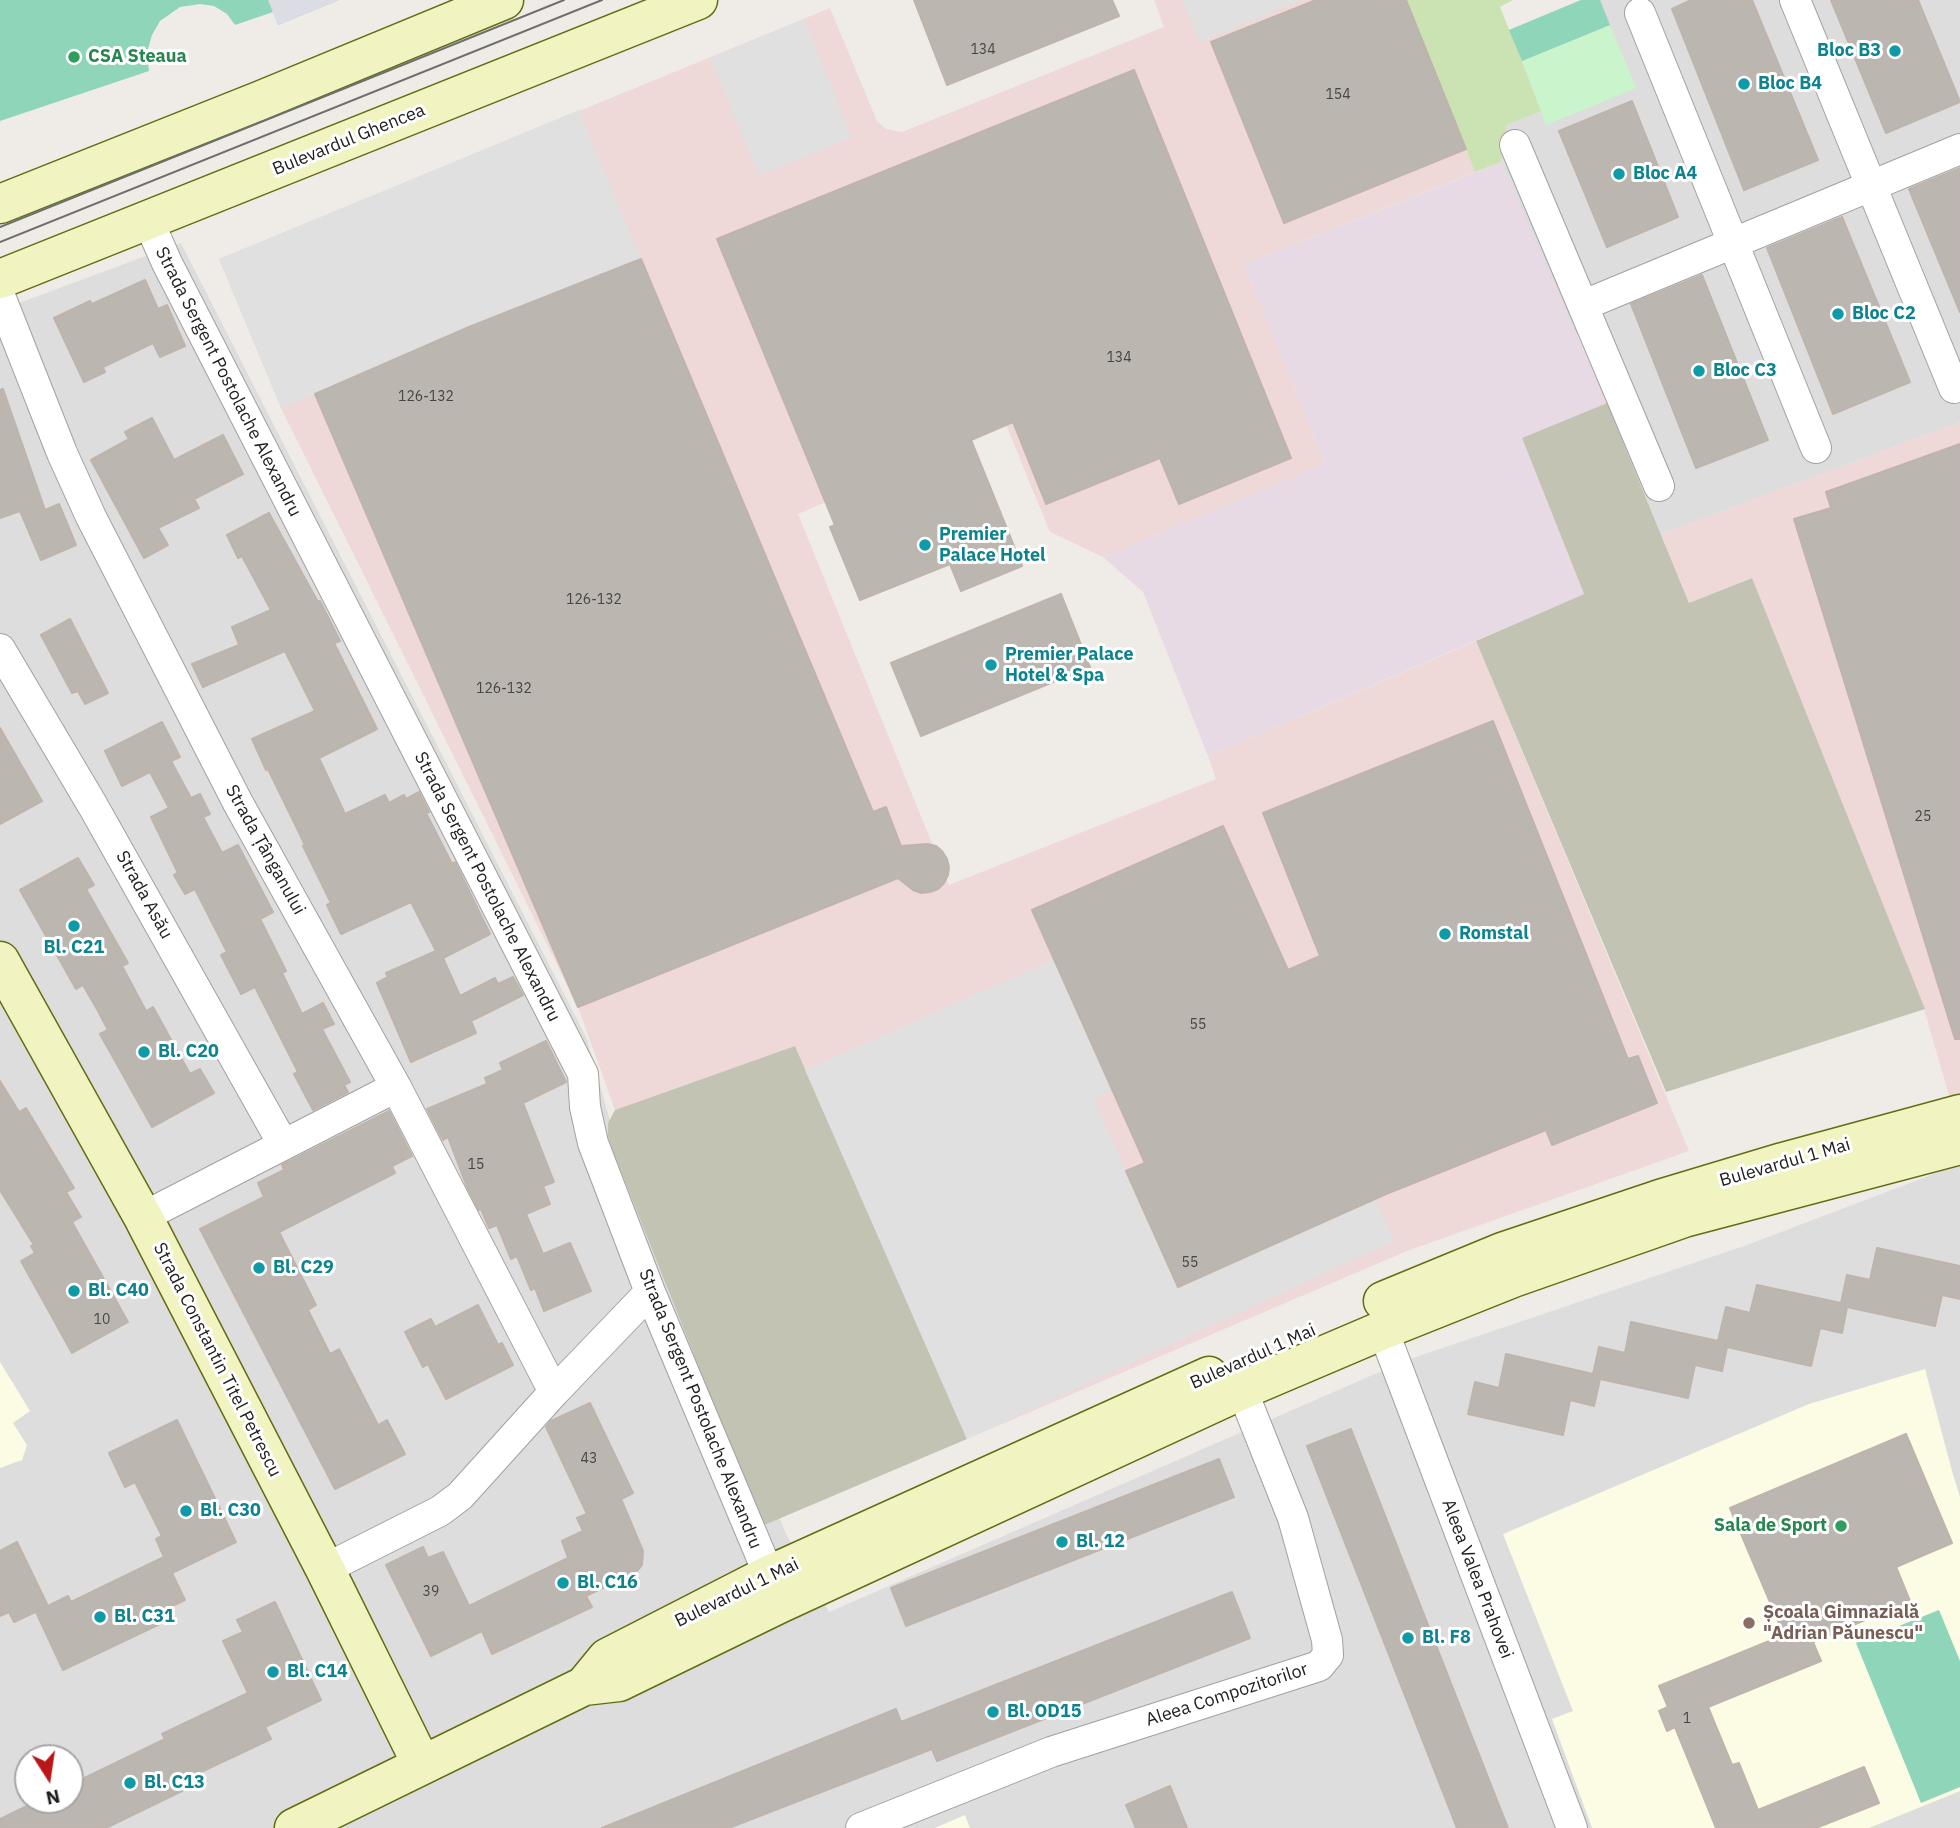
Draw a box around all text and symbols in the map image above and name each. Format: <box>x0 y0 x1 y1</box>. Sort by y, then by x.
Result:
place label: Bloc B3 <box>1817 40 1881 62</box>
house number: 134 <box>970 42 996 58</box>
marker: Bloc B3 <box>1887 43 1903 59</box>
place label: CSA Steaua <box>88 46 187 68</box>
marker: CSA Steaua <box>66 49 82 65</box>
place label: Bloc B4 <box>1758 73 1822 95</box>
marker: Bloc B4 <box>1736 76 1752 92</box>
house number: 154 <box>1325 87 1351 103</box>
street label: Bulevardul Ghencea <box>270 100 428 180</box>
place label: Bloc A4 <box>1633 163 1697 185</box>
marker: Bloc A4 <box>1611 166 1627 182</box>
street label: Strada Sergent Postolache Alexandru <box>150 244 306 520</box>
place label: Bloc C2 <box>1852 303 1916 325</box>
marker: Bloc C2 <box>1830 306 1846 322</box>
house number: 134 <box>1106 350 1132 366</box>
place label: Bloc C3 <box>1713 360 1777 382</box>
marker: Bloc C3 <box>1691 363 1707 379</box>
house number: 126-132 <box>398 389 454 405</box>
place label: Premier Palace Hotel <box>939 524 1046 566</box>
marker: Premier Palace Hotel <box>917 537 933 553</box>
house number: 126-132 <box>566 592 622 608</box>
place label: Premier Palace Hotel & Spa <box>1005 644 1134 686</box>
marker: Premier Palace Hotel & Spa <box>983 657 999 673</box>
house number: 126-132 <box>476 681 532 697</box>
street label: Strada Sergent Postolache Alexandru <box>409 749 565 1025</box>
street label: Strada Țânganului <box>220 781 310 919</box>
house number: 25 <box>1915 809 1931 825</box>
street label: Strada Asău <box>111 847 177 943</box>
marker: Bl. C21 <box>66 918 82 934</box>
place label: Romstal <box>1459 923 1529 945</box>
marker: Romstal <box>1437 926 1453 942</box>
place label: Bl. C21 <box>44 937 104 959</box>
house number: 55 <box>1190 1017 1206 1033</box>
place label: Bl. C20 <box>158 1041 219 1063</box>
marker: Bl. C20 <box>136 1044 152 1060</box>
street label: Bulevardul 1 Mai <box>1717 1134 1853 1192</box>
house number: 15 <box>468 1157 484 1173</box>
street label: Strada Constantin Titel Petrescu <box>148 1239 286 1481</box>
house number: 55 <box>1182 1255 1198 1271</box>
place label: Bl. C29 <box>273 1257 334 1279</box>
marker: Bl. C29 <box>251 1260 267 1276</box>
street label: Strada Sergent Postolache Alexandru <box>634 1266 766 1552</box>
place label: Bl. C40 <box>88 1280 149 1302</box>
marker: Bl. C40 <box>66 1283 82 1299</box>
house number: 10 <box>94 1312 110 1328</box>
street label: Bulevardul 1 Mai <box>1187 1320 1319 1394</box>
house number: 43 <box>581 1451 597 1467</box>
street label: Aleea Valea Prahovei <box>1437 1496 1517 1662</box>
place label: Bl. C30 <box>200 1500 261 1522</box>
marker: Bl. C30 <box>178 1503 194 1519</box>
place label: Sala de Sport <box>1714 1515 1827 1537</box>
marker: Sala de Sport <box>1833 1518 1849 1534</box>
place label: Bl. 12 <box>1076 1531 1125 1553</box>
marker: Bl. 12 <box>1054 1534 1070 1550</box>
street label: Bulevardul 1 Mai <box>672 1554 802 1632</box>
place label: Bl. C16 <box>577 1572 638 1594</box>
marker: Bl. C16 <box>555 1575 571 1591</box>
house number: 39 <box>423 1584 439 1600</box>
place label: Școala Gimnazială "Adrian Păunescu" <box>1763 1602 1923 1644</box>
place label: Bl. C31 <box>114 1606 175 1628</box>
marker: Bl. C31 <box>92 1609 108 1625</box>
marker: Școala Gimnazială "Adrian Păunescu" <box>1741 1615 1757 1631</box>
place label: Bl. F8 <box>1422 1627 1471 1649</box>
marker: Bl. F8 <box>1400 1630 1416 1646</box>
street label: Aleea Compozitorilor <box>1143 1659 1311 1731</box>
place label: Bl. C14 <box>287 1661 348 1683</box>
marker: Bl. C14 <box>265 1664 281 1680</box>
place label: Bl. OD15 <box>1007 1701 1081 1723</box>
marker: Bl. OD15 <box>985 1704 1001 1720</box>
house number: 1 <box>1683 1711 1691 1727</box>
north arrow <box>14 1744 84 1814</box>
place label: Bl. C13 <box>144 1772 205 1794</box>
marker: Bl. C13 <box>122 1775 138 1791</box>
text: N <box>44 1784 62 1811</box>

